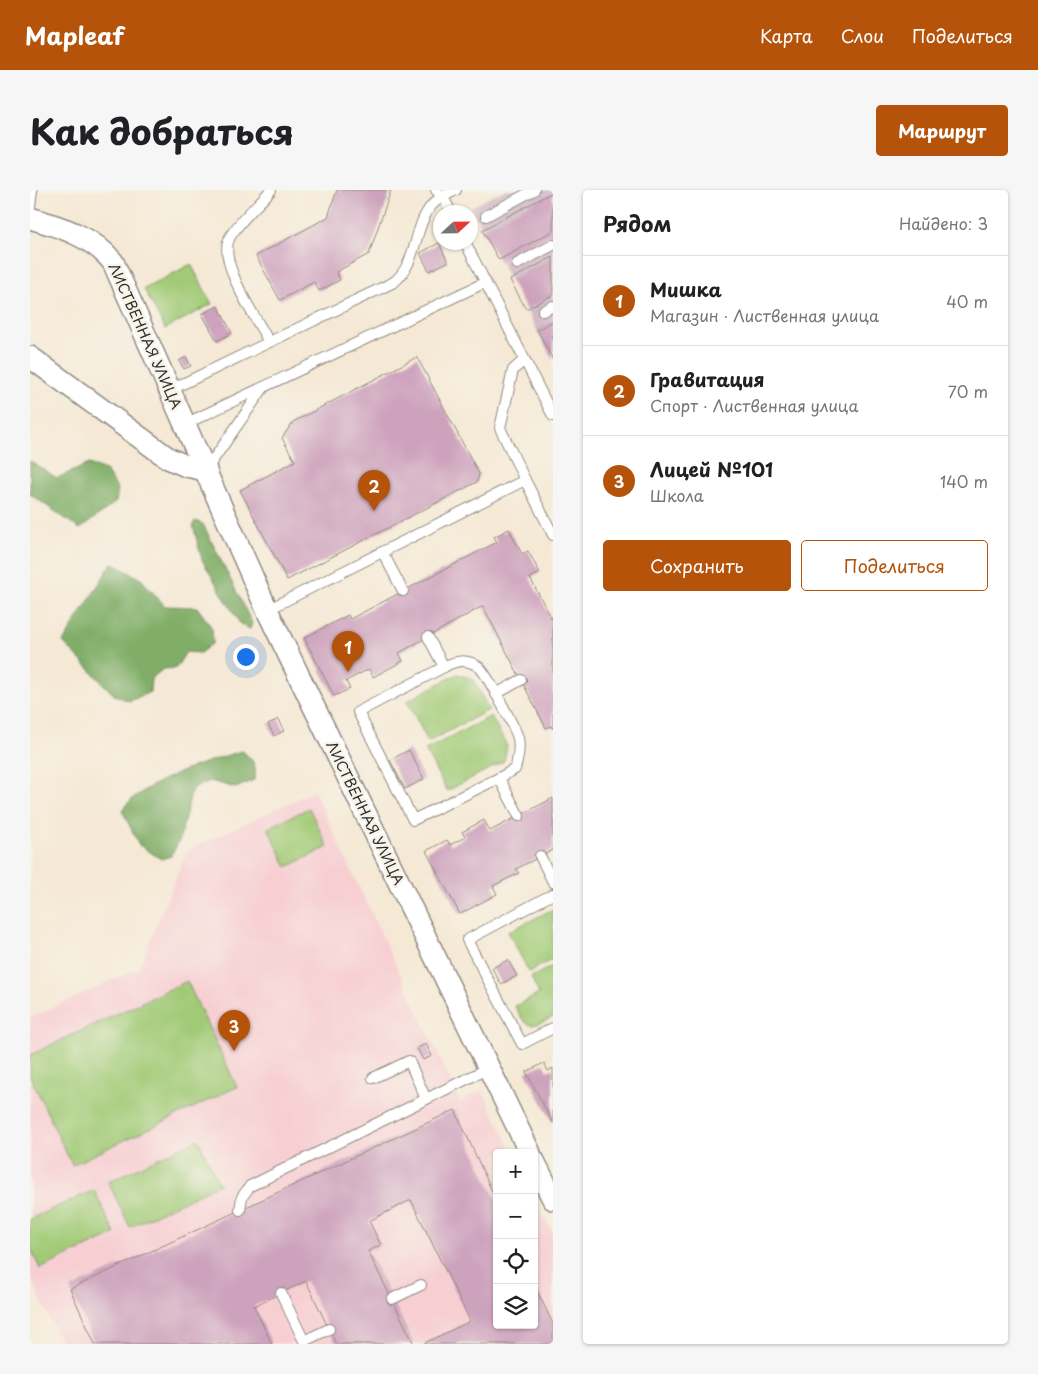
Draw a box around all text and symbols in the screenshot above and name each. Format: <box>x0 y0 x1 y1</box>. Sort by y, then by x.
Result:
text: Mapleaf <box>25 17 124 53</box>
text: Карта <box>760 22 813 49</box>
text: Слои <box>841 22 884 49</box>
text: Поделиться <box>912 22 1013 49</box>
text: Как добраться <box>30 104 294 157</box>
button: Маршрут <box>876 105 1008 156</box>
north arrow <box>433 205 478 250</box>
text: Рядом <box>603 207 671 239</box>
text: Найдено: 3 <box>899 211 988 235</box>
street label: ЛИСТВЕННАЯ УЛИЦА <box>104 259 187 412</box>
text: Мишка <box>650 275 722 303</box>
text: 1 <box>615 289 623 313</box>
text: 40 m <box>946 289 988 313</box>
text: Магазин · Лиственная улица <box>650 303 879 327</box>
text: Гравитация <box>650 365 764 393</box>
text: 2 <box>613 379 625 403</box>
text: 70 m <box>948 379 988 403</box>
text: Спорт · Лиственная улица <box>650 393 859 417</box>
text: Лицей №101 <box>650 455 773 483</box>
text: 3 <box>614 469 624 493</box>
text: 140 m <box>940 469 988 493</box>
pin: 2 <box>358 470 390 511</box>
text: Школа <box>650 483 704 507</box>
button: Сохранить <box>603 540 791 591</box>
button: Поделиться <box>801 540 988 591</box>
pin: 1 <box>332 631 364 672</box>
your location <box>233 644 259 670</box>
street label: ЛИСТВЕННАЯ УЛИЦА <box>321 737 410 889</box>
pin: 3 <box>218 1010 250 1051</box>
map controls <box>493 1149 538 1329</box>
button: + <box>493 1149 538 1194</box>
button: − <box>493 1194 538 1239</box>
button: locate <box>493 1239 538 1284</box>
button: layers <box>493 1284 538 1329</box>

